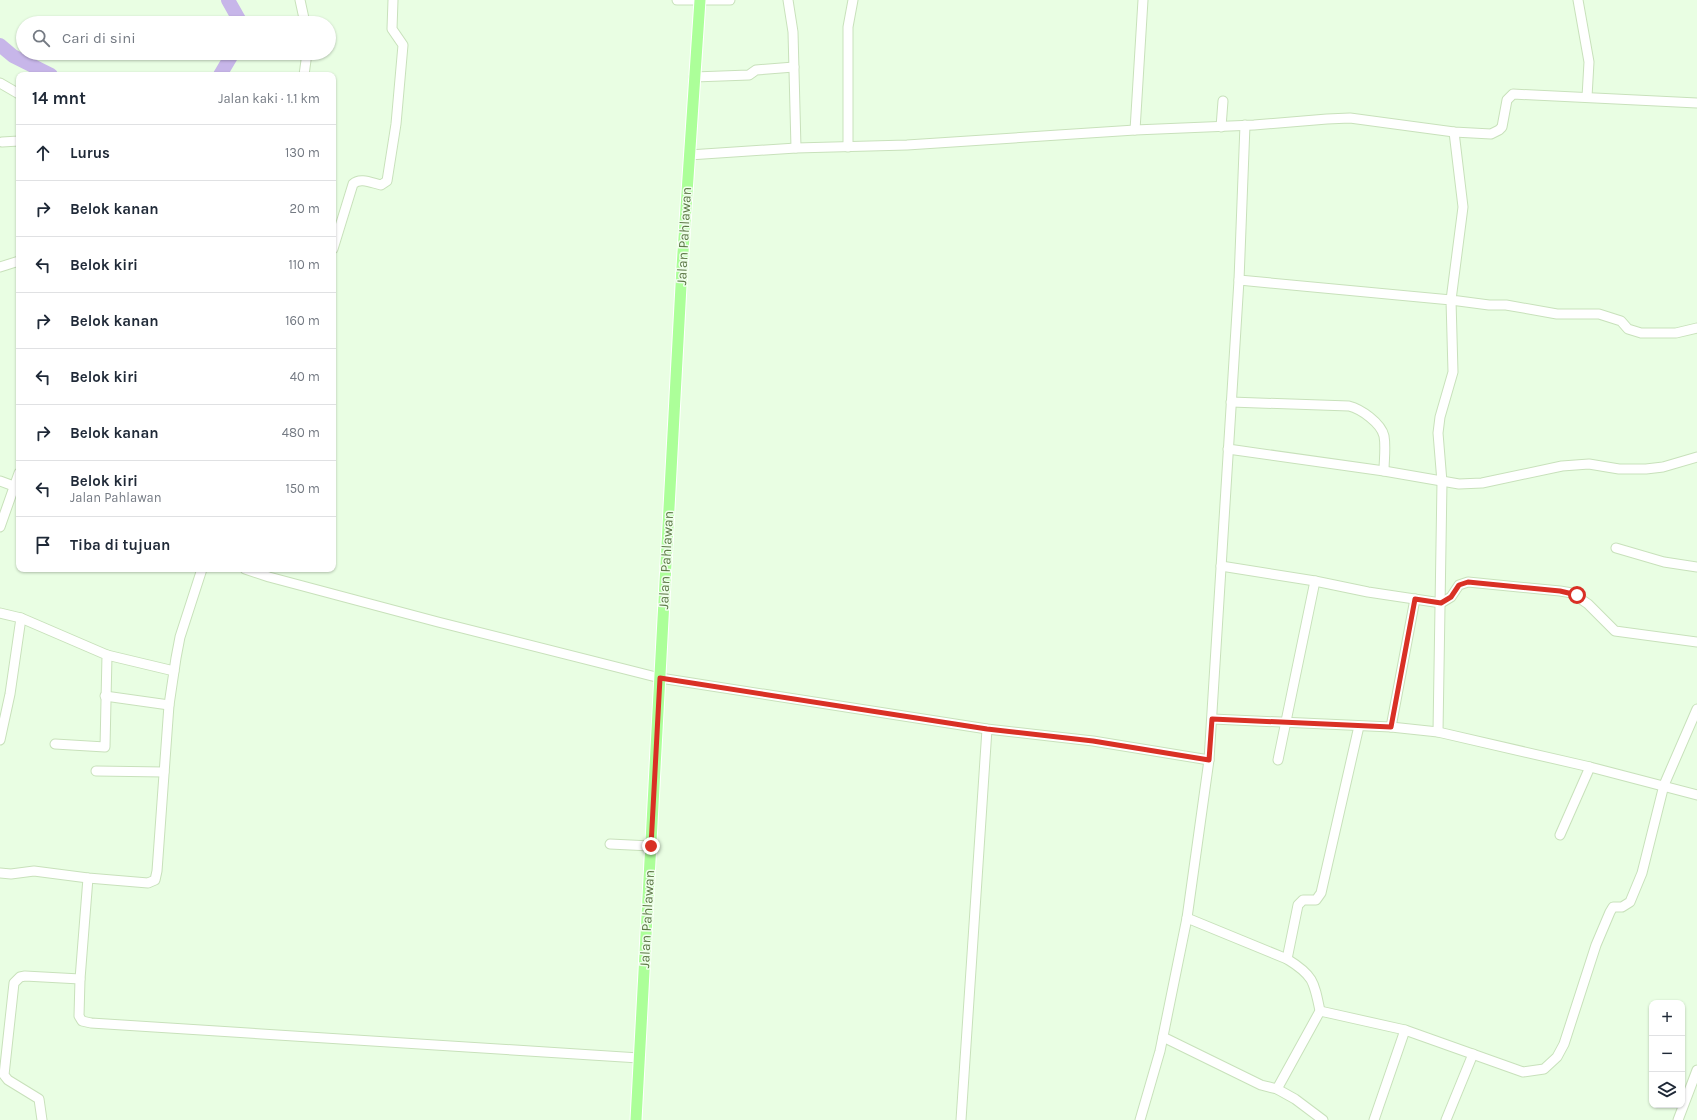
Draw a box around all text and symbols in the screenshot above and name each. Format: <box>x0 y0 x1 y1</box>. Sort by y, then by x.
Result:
search box <box>16 16 336 60</box>
icon: search <box>30 27 52 49</box>
text: Cari di sini <box>62 29 136 47</box>
text: 14 mnt <box>32 88 86 108</box>
text: Jalan kaki · 1.1 km <box>218 91 320 106</box>
icon: ahead <box>32 142 54 164</box>
text: Lurus <box>70 144 110 162</box>
text: 130 m <box>285 145 320 160</box>
street label: Jalan Pahlawan <box>673 186 695 286</box>
icon: right <box>32 198 54 220</box>
text: Belok kanan <box>70 200 159 218</box>
text: 20 m <box>290 201 320 216</box>
icon: left <box>32 254 54 276</box>
text: Belok kiri <box>70 256 138 274</box>
text: 110 m <box>288 257 320 272</box>
icon: right <box>32 310 54 332</box>
text: Belok kanan <box>70 312 159 330</box>
text: 160 m <box>285 313 320 328</box>
icon: left <box>32 366 54 388</box>
text: Belok kiri <box>70 368 138 386</box>
text: 40 m <box>290 369 320 384</box>
icon: right <box>32 422 54 444</box>
text: Belok kanan <box>70 424 159 442</box>
text: 480 m <box>282 425 320 440</box>
text: Belok kiri <box>70 472 138 490</box>
icon: left <box>32 478 54 500</box>
text: 150 m <box>285 481 320 496</box>
text: Jalan Pahlawan <box>70 490 162 505</box>
street label: Jalan Pahlawan <box>655 510 677 610</box>
icon: arrive <box>32 534 54 556</box>
text: Tiba di tujuan <box>70 536 170 554</box>
route start <box>1568 586 1586 604</box>
route end <box>642 837 660 855</box>
street label: Jalan Pahlawan <box>636 869 658 969</box>
map controls <box>1649 1000 1685 1108</box>
button: + <box>1649 1000 1685 1036</box>
button: − <box>1649 1036 1685 1072</box>
button: layers <box>1649 1072 1685 1108</box>

